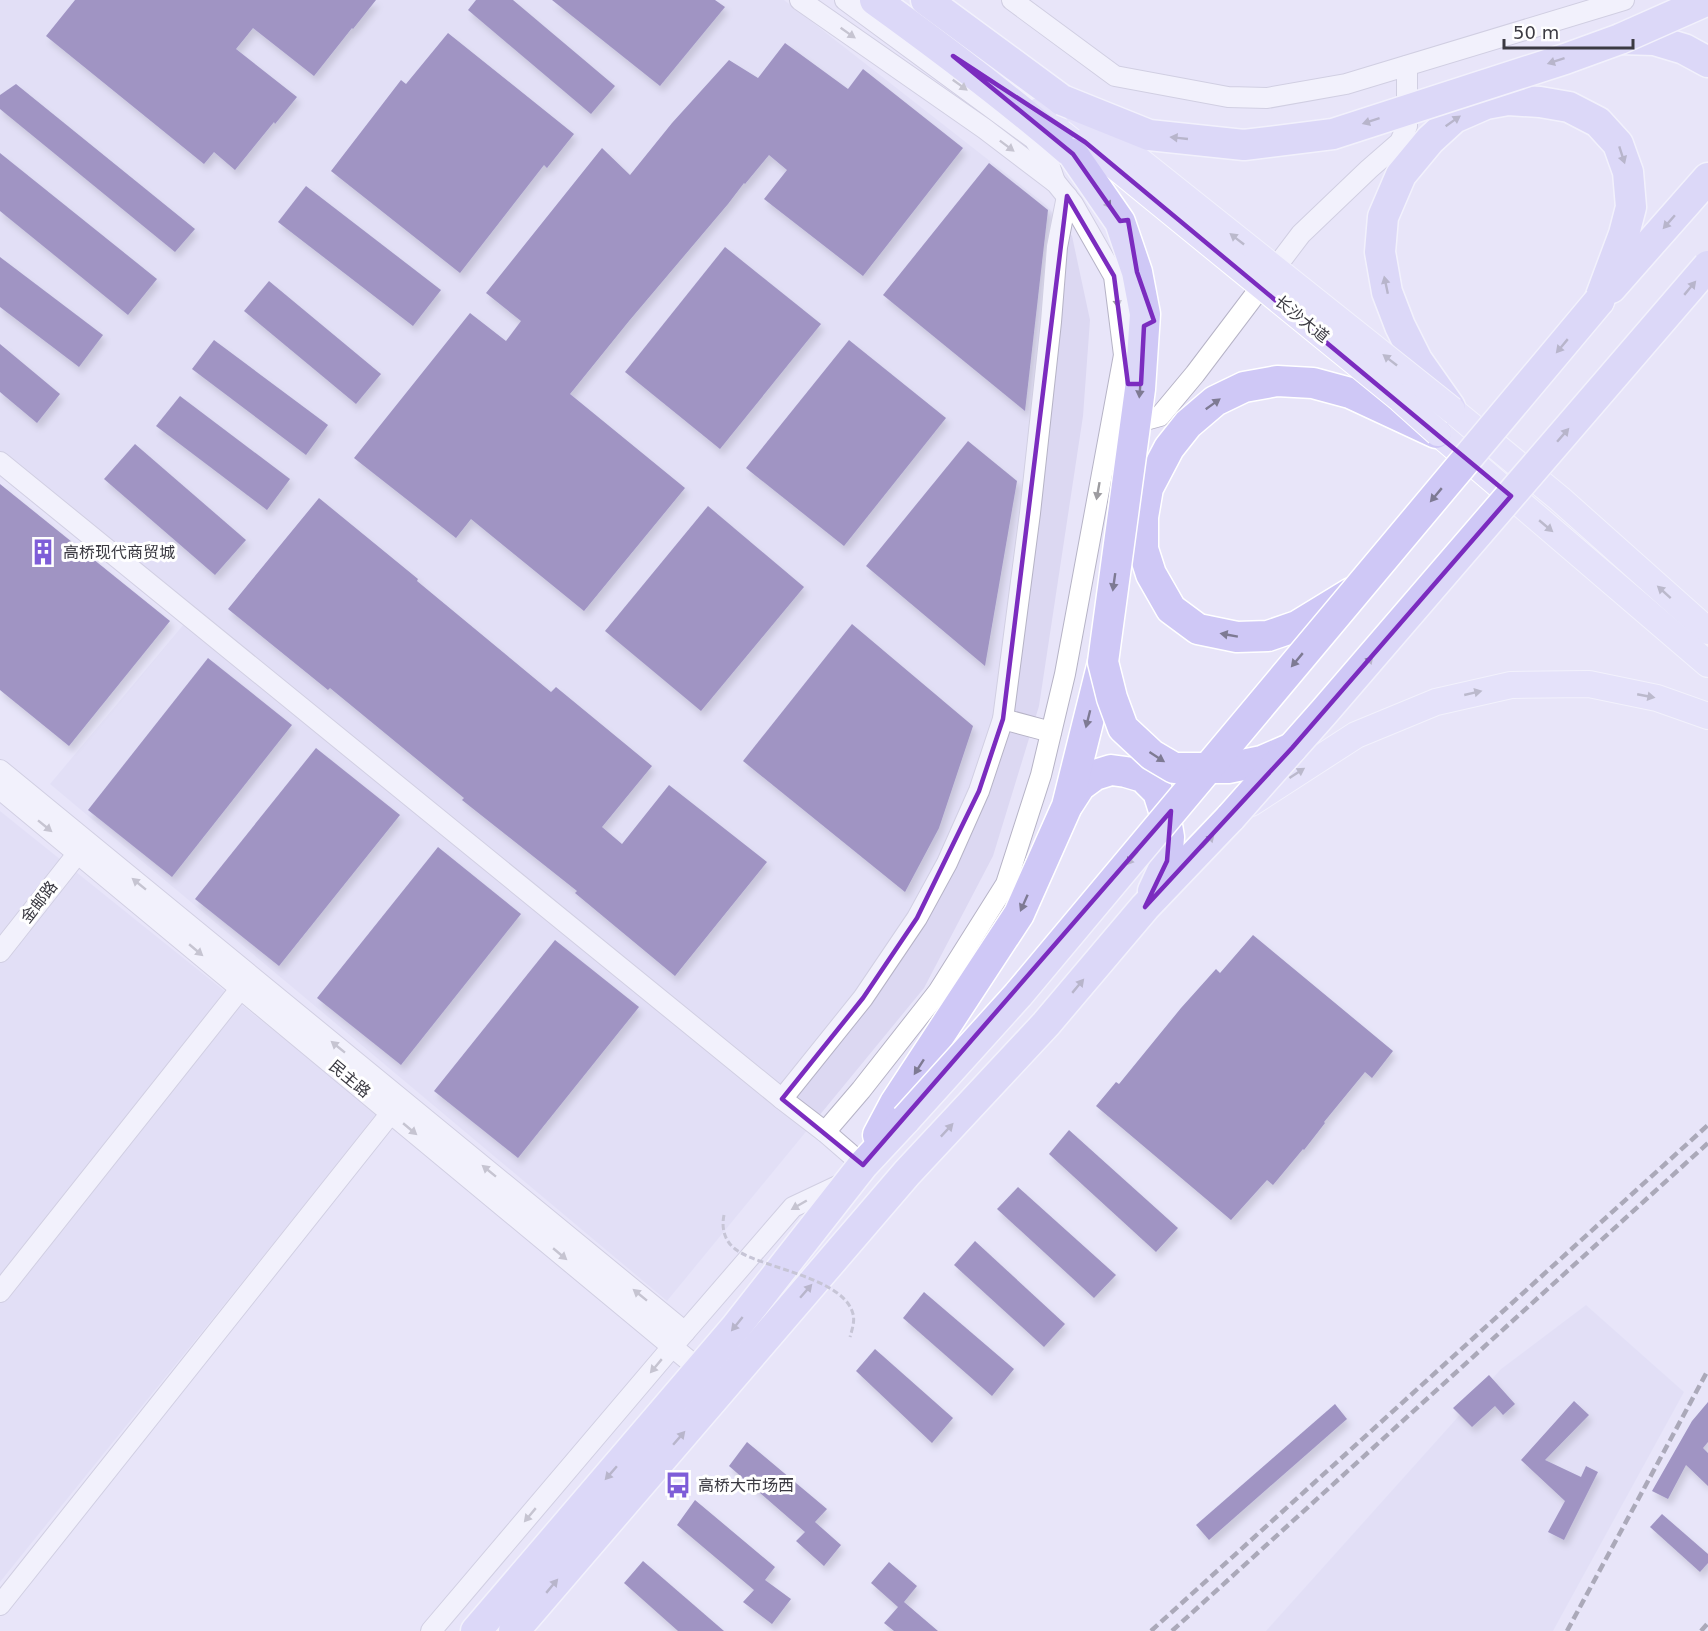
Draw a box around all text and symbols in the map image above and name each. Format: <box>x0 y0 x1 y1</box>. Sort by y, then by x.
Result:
scale bar <box>1504 12 1633 50</box>
text: 50 m <box>1513 22 1559 43</box>
one-way arrow <box>839 27 855 39</box>
one-way arrow <box>1547 57 1565 66</box>
one-way arrow <box>953 78 968 90</box>
one-way arrow <box>1445 115 1461 127</box>
one-way arrow <box>1362 117 1380 127</box>
one-way arrow <box>1169 134 1188 143</box>
one-way arrow <box>999 139 1015 152</box>
one-way arrow <box>1618 146 1627 164</box>
one-way arrow <box>1101 193 1112 210</box>
one-way arrow <box>1662 214 1676 229</box>
one-way arrow <box>1229 233 1245 246</box>
one-way arrow <box>1381 275 1390 294</box>
one-way arrow <box>1683 281 1696 296</box>
one-way arrow <box>1112 290 1122 309</box>
street label: 长沙大道 <box>1271 291 1333 347</box>
one-way arrow <box>1555 338 1568 354</box>
one-way arrow <box>1382 355 1397 367</box>
one-way arrow <box>1135 379 1145 398</box>
one-way arrow <box>1205 399 1220 411</box>
one-way arrow <box>1556 428 1570 443</box>
one-way arrow <box>1094 482 1103 501</box>
one-way arrow <box>1430 487 1443 503</box>
one-way arrow <box>1538 519 1553 532</box>
building icon: 高桥现代商贸城 <box>28 537 58 567</box>
place label: 高桥现代商贸城 <box>63 543 175 562</box>
one-way arrow <box>1109 572 1118 591</box>
one-way arrow <box>1657 585 1672 599</box>
one-way arrow <box>1219 630 1238 639</box>
one-way arrow <box>1291 652 1304 667</box>
one-way arrow <box>1360 656 1373 671</box>
one-way arrow <box>1464 688 1483 698</box>
one-way arrow <box>1637 692 1656 701</box>
one-way arrow <box>1083 710 1093 728</box>
one-way arrow <box>1149 752 1165 763</box>
one-way arrow <box>1289 768 1305 779</box>
one-way arrow <box>38 819 53 832</box>
one-way arrow <box>1201 833 1215 848</box>
one-way arrow <box>1125 850 1138 866</box>
street label: 金邮路 <box>17 877 61 927</box>
one-way arrow <box>131 878 146 891</box>
one-way arrow <box>1019 894 1029 912</box>
one-way arrow <box>188 944 203 956</box>
one-way arrow <box>1071 979 1084 994</box>
one-way arrow <box>330 1041 346 1054</box>
street label: 民主路 <box>326 1056 374 1102</box>
one-way arrow <box>913 1058 925 1074</box>
one-way arrow <box>402 1122 417 1135</box>
one-way arrow <box>940 1123 954 1138</box>
one-way arrow <box>482 1165 497 1178</box>
one-way arrow <box>790 1200 807 1210</box>
one-way arrow <box>552 1247 568 1260</box>
one-way arrow <box>799 1283 813 1298</box>
one-way arrow <box>632 1288 648 1301</box>
one-way arrow <box>731 1316 744 1332</box>
one-way arrow <box>650 1358 663 1373</box>
one-way arrow <box>672 1431 685 1446</box>
one-way arrow <box>605 1465 618 1480</box>
bus stop icon: 高桥大市场西 <box>663 1470 693 1500</box>
place label: 高桥大市场西 <box>698 1476 794 1495</box>
one-way arrow <box>523 1507 536 1523</box>
one-way arrow <box>545 1579 558 1594</box>

